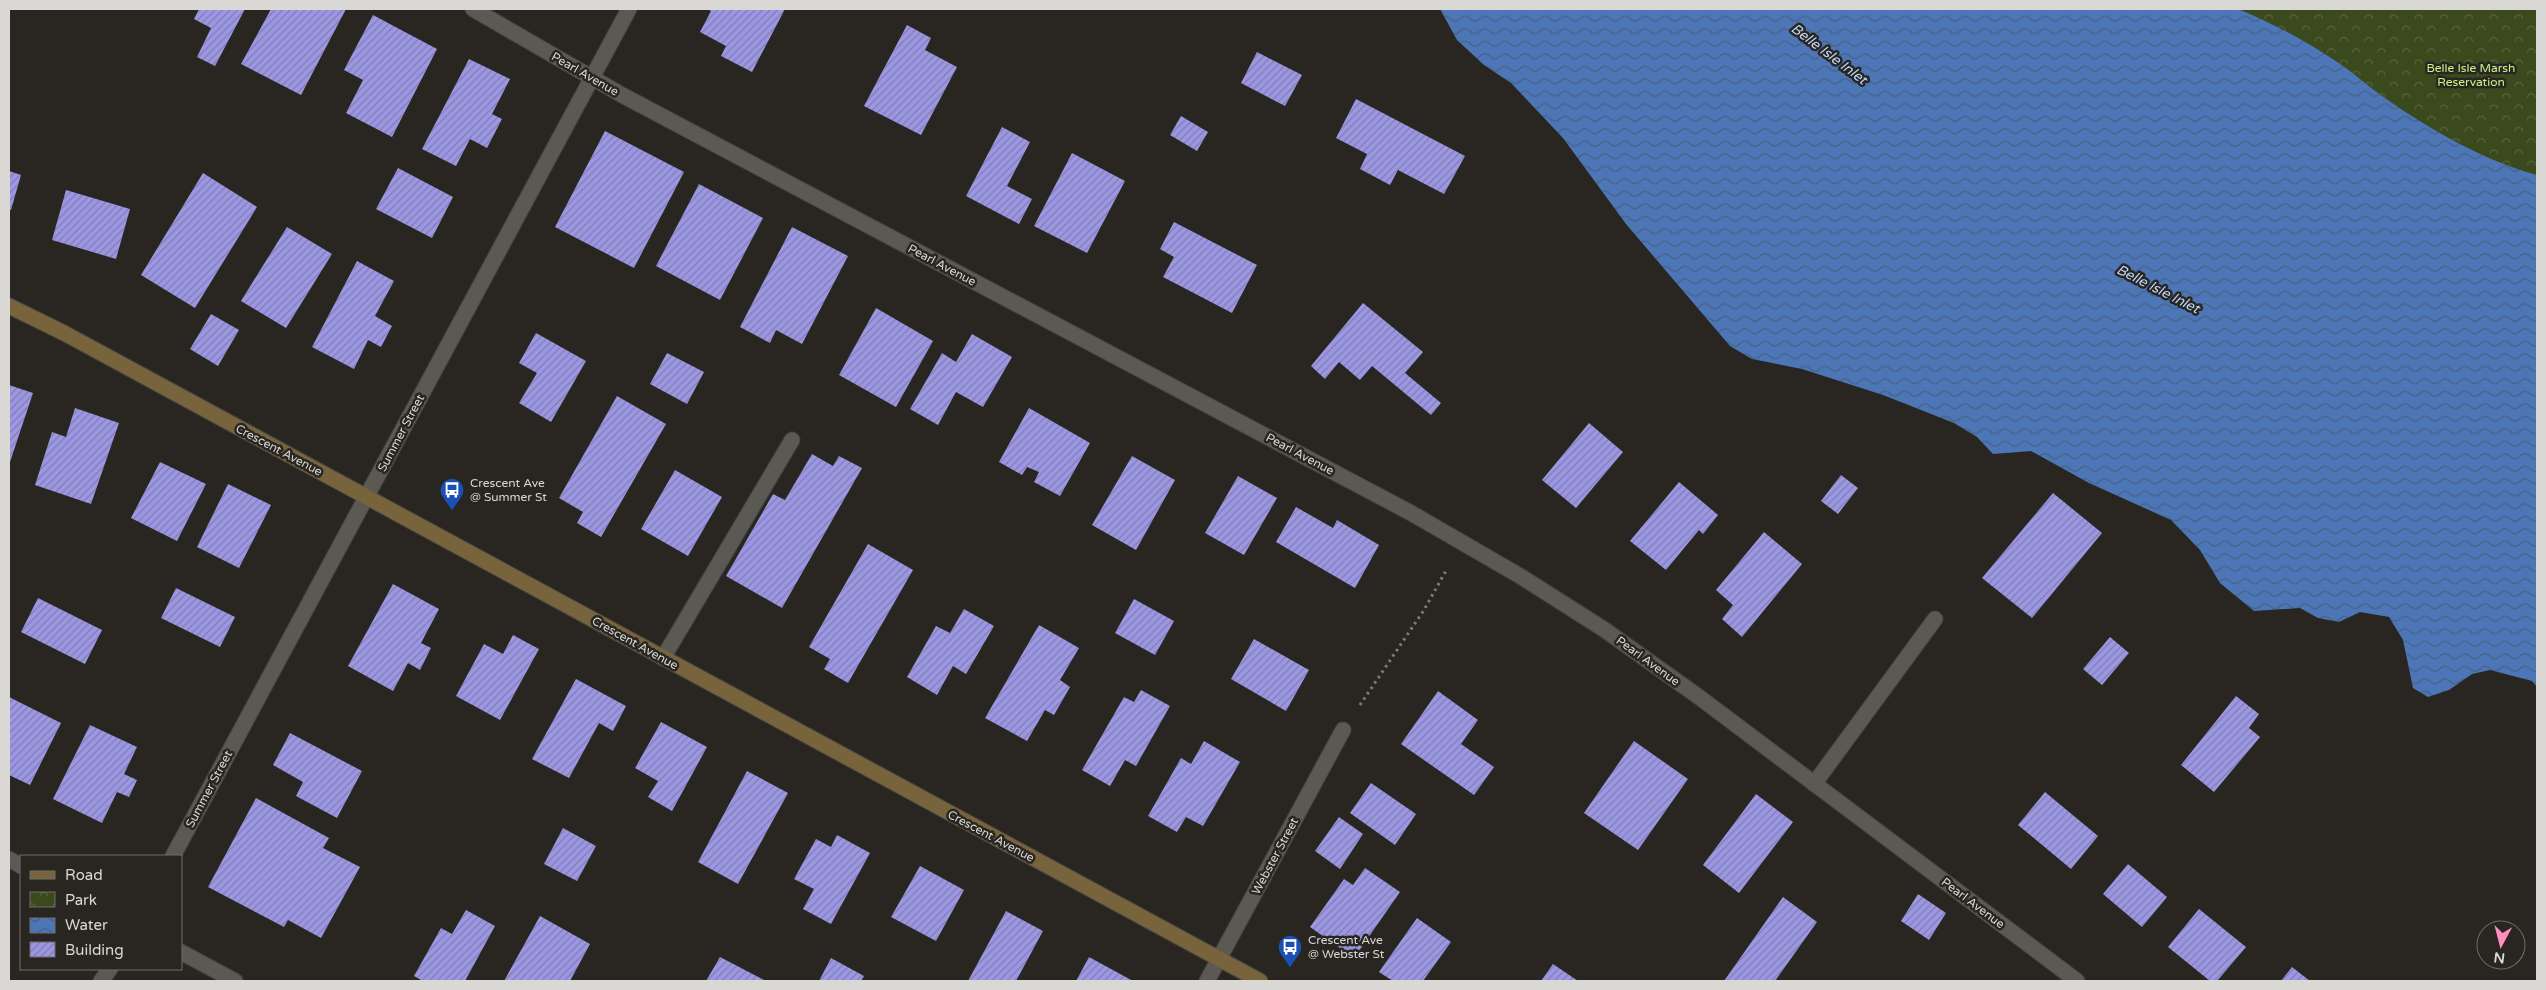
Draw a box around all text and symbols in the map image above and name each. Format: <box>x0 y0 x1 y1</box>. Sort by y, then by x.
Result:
water label: Belle Isle Inlet <box>1788 20 1872 89</box>
street label: Pearl Avenue <box>549 49 621 99</box>
park label: Belle Isle Marsh Reservation <box>2427 61 2515 89</box>
street label: Pearl Avenue <box>906 241 979 289</box>
water label: Belle Isle Inlet <box>2114 261 2204 318</box>
street label: Summer Street <box>375 392 427 474</box>
street label: Crescent Avenue <box>233 421 325 479</box>
street label: Pearl Avenue <box>1264 430 1337 478</box>
place label: Crescent Ave @ Summer St <box>470 476 547 504</box>
bus stop icon: Crescent Ave @ Summer St <box>439 477 465 511</box>
street label: Crescent Avenue <box>590 614 681 673</box>
street label: Pearl Avenue <box>1614 633 1683 689</box>
street label: Summer Street <box>183 748 235 830</box>
street label: Crescent Avenue <box>945 807 1037 865</box>
street label: Webster Street <box>1249 815 1301 897</box>
legend <box>20 855 182 970</box>
text: Road <box>65 866 103 884</box>
street label: Pearl Avenue <box>1939 875 2007 931</box>
text: Park <box>65 891 97 909</box>
text: Water <box>65 916 108 934</box>
north arrow <box>2476 920 2526 970</box>
place label: Crescent Ave @ Webster St <box>1308 933 1385 961</box>
bus stop icon: Crescent Ave @ Webster St <box>1277 934 1303 968</box>
text: Building <box>65 941 124 959</box>
text: N <box>2493 948 2506 967</box>

